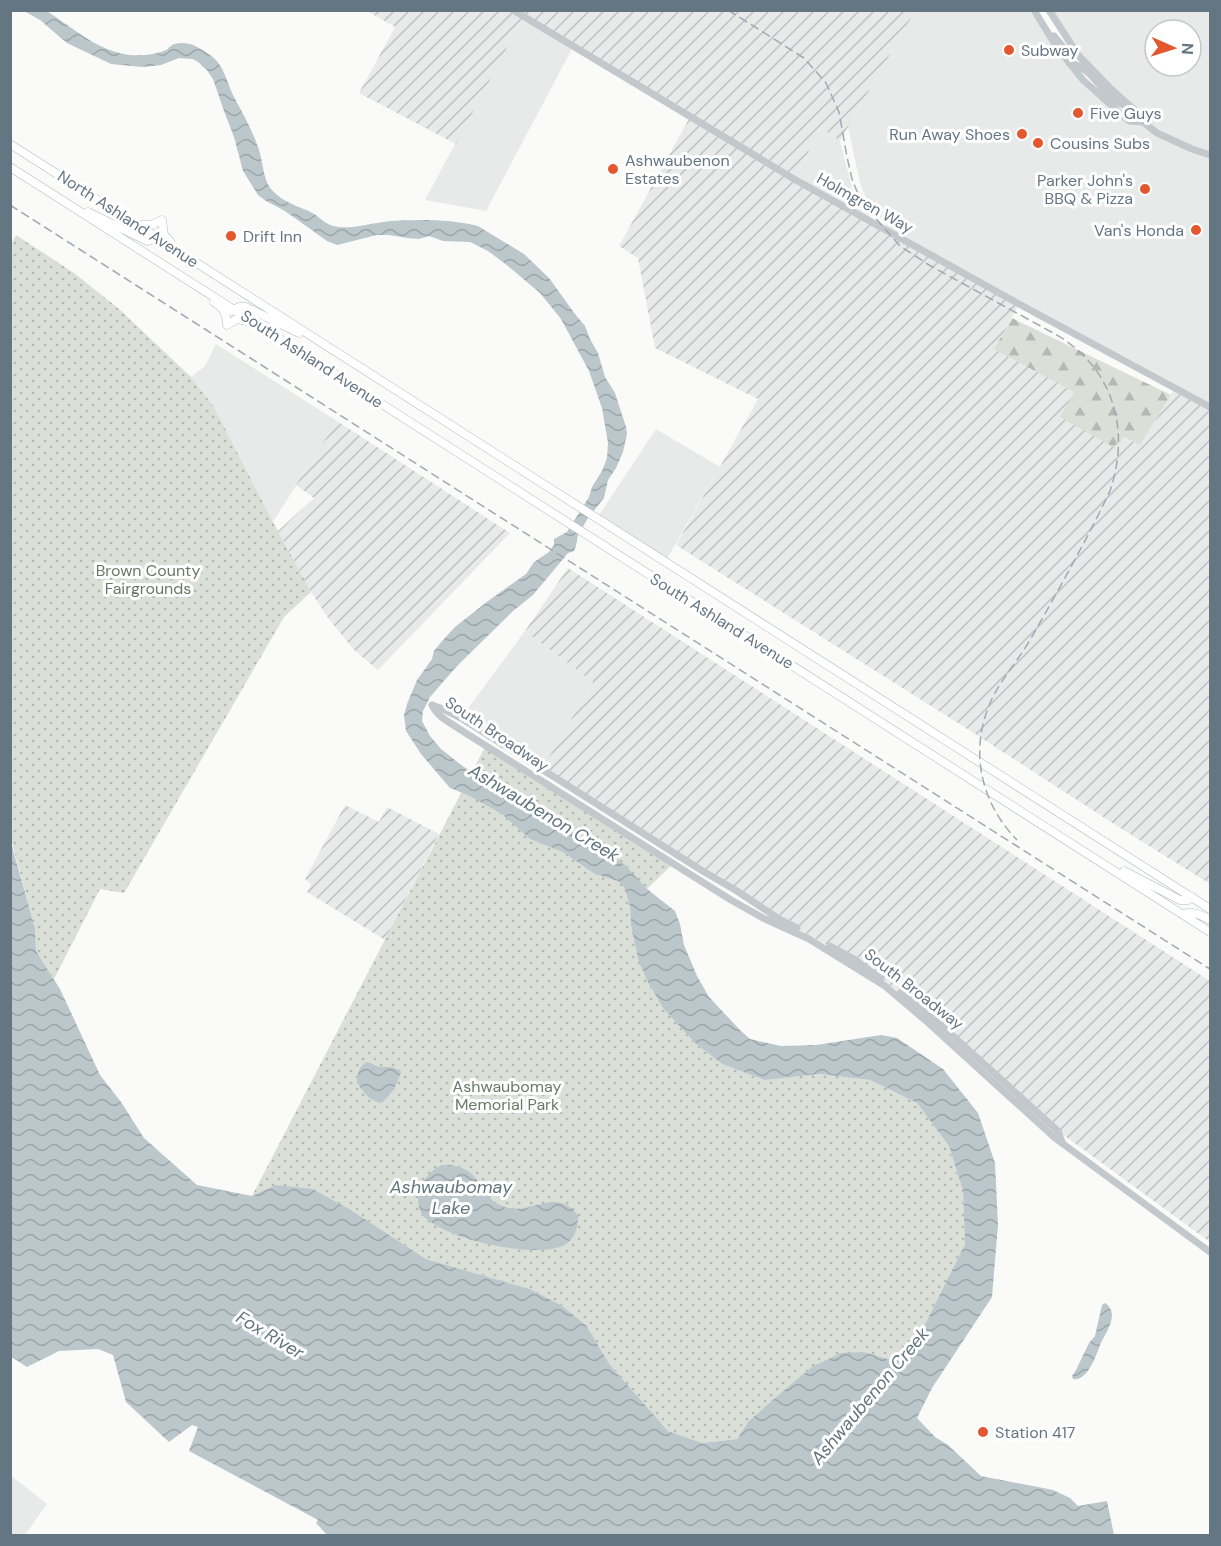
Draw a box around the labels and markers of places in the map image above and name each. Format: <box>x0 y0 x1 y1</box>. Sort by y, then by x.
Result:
place label: Subway <box>1021 40 1079 61</box>
marker: Subway <box>1002 43 1016 57</box>
place label: Five Guys <box>1090 103 1162 124</box>
marker: Five Guys <box>1071 106 1085 120</box>
place label: Run Away Shoes <box>889 124 1010 145</box>
marker: Run Away Shoes <box>1015 127 1029 141</box>
place label: Cousins Subs <box>1050 133 1150 154</box>
marker: Cousins Subs <box>1031 136 1045 150</box>
place label: Ashwaubenon Estates <box>625 150 730 189</box>
marker: Ashwaubenon Estates <box>606 162 620 176</box>
place label: Parker John's BBQ & Pizza <box>1037 170 1133 209</box>
marker: Parker John's BBQ & Pizza <box>1138 182 1152 196</box>
place label: Van's Honda <box>1094 220 1184 241</box>
marker: Van's Honda <box>1189 223 1203 237</box>
place label: Drift Inn <box>243 226 302 247</box>
marker: Drift Inn <box>224 229 238 243</box>
place label: Station 417 <box>995 1422 1075 1443</box>
marker: Station 417 <box>976 1425 990 1439</box>

